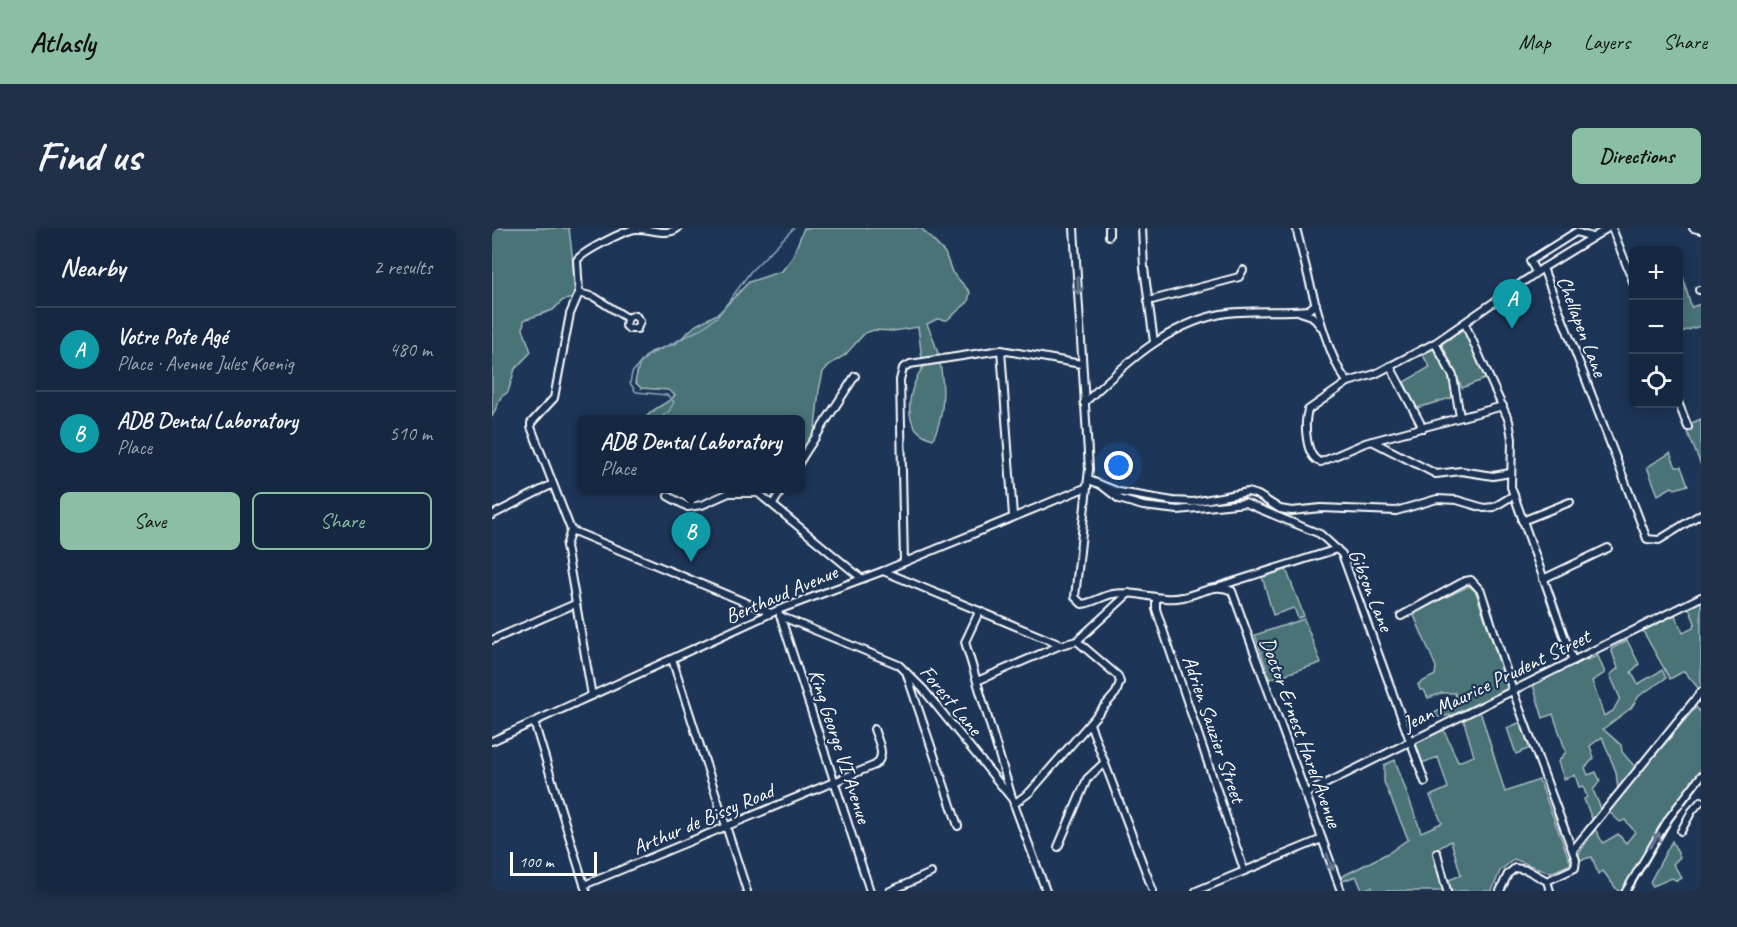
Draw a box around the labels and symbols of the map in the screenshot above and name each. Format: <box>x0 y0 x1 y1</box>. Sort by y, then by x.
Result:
street label: Chellapen Lane <box>1551 272 1613 381</box>
one-way arrow <box>1072 276 1083 296</box>
pin: A <box>1492 279 1532 329</box>
your location <box>1104 451 1133 480</box>
pin: B <box>672 512 710 562</box>
street label: Gibson Lane <box>1343 545 1400 637</box>
street label: Berthaud Avenue <box>721 558 842 629</box>
street label: Jean Maurice Prudent Street <box>1397 622 1596 737</box>
street label: Doctor Ernest Harel Avenue <box>1254 633 1348 832</box>
street label: Adrien Sauzier Street <box>1177 652 1252 808</box>
street label: Forest Lane <box>914 659 989 742</box>
street label: King George VI Avenue <box>803 666 877 827</box>
street label: Arthur de Bissy Road <box>628 776 780 860</box>
one-way arrow <box>1649 832 1661 849</box>
scale bar <box>510 849 597 876</box>
one-way arrow <box>1326 852 1337 871</box>

